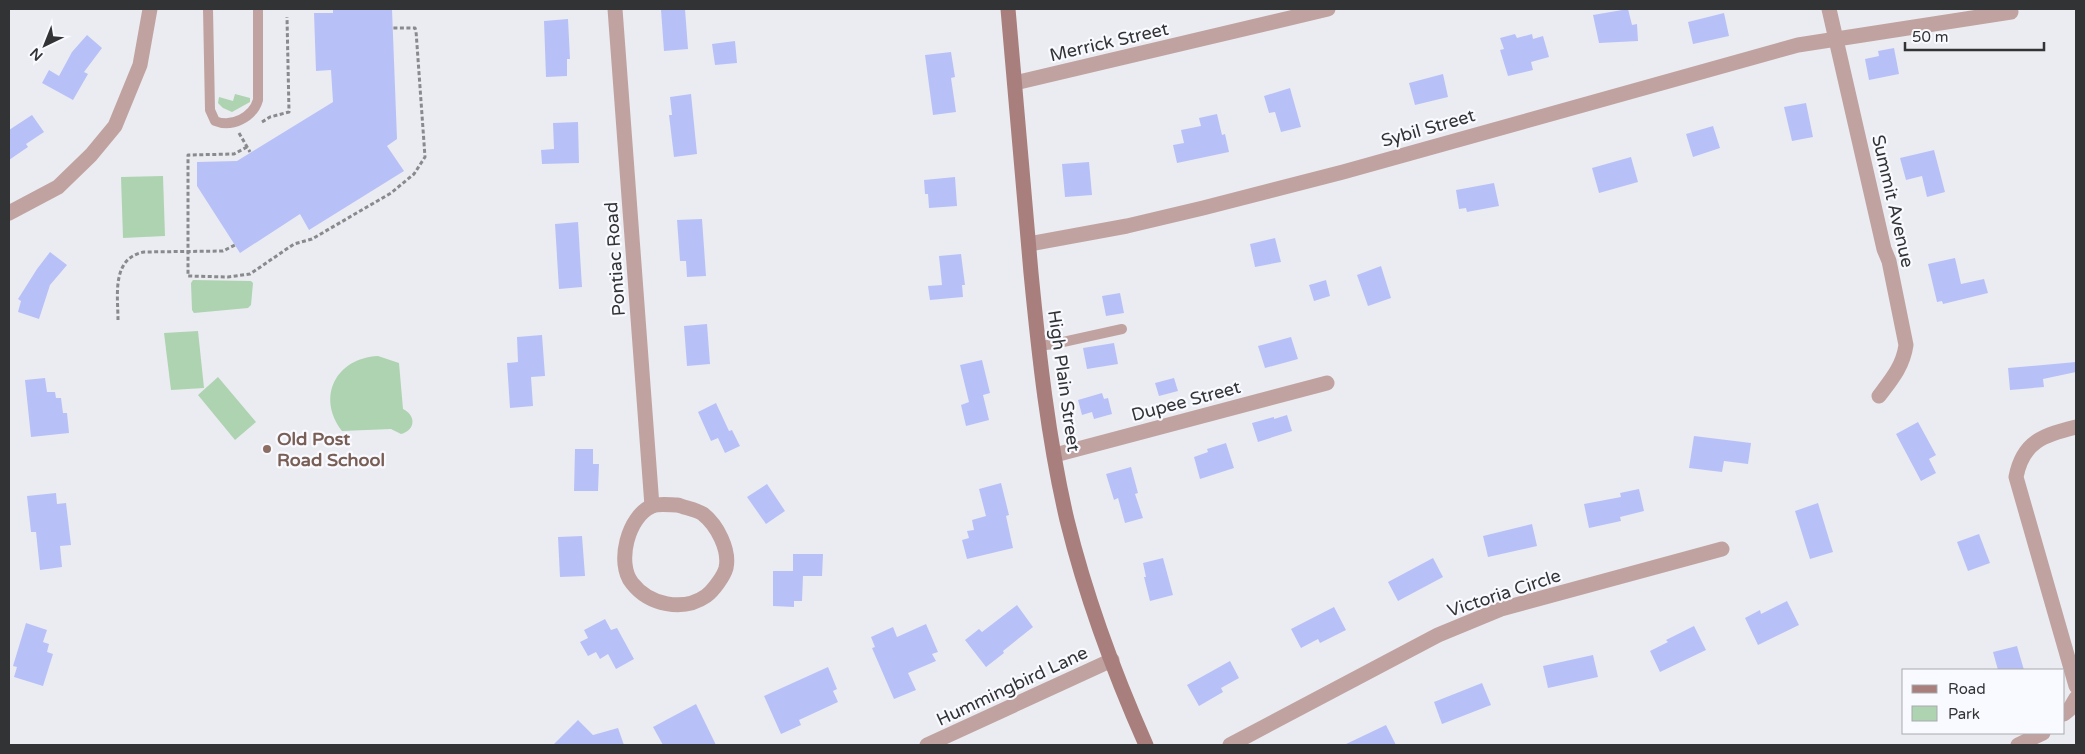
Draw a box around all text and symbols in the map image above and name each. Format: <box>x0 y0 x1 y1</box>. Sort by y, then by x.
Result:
street label: Merrick Street <box>1048 18 1171 66</box>
north arrow <box>20 20 70 70</box>
scale bar <box>1905 20 2044 52</box>
text: 50 m <box>1912 28 1949 46</box>
text: N <box>27 44 46 64</box>
street label: Sybil Street <box>1379 104 1478 152</box>
street label: Summit Avenue <box>1867 133 1919 269</box>
street label: Pontiac Road <box>600 201 630 317</box>
street label: High Plain Street <box>1043 309 1085 453</box>
street label: Dupee Street <box>1129 376 1243 426</box>
place label: Old Post Road School <box>277 428 385 471</box>
marker: Old Post Road School <box>261 443 273 455</box>
street label: Victoria Circle <box>1444 564 1564 622</box>
street label: Hummingbird Lane <box>933 641 1091 731</box>
legend <box>1902 669 2065 734</box>
text: Road <box>1948 680 1986 698</box>
text: Park <box>1948 705 1980 723</box>

